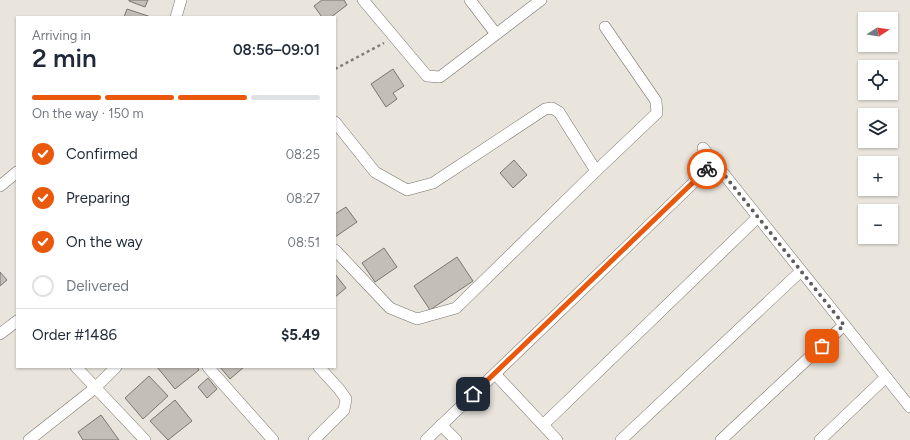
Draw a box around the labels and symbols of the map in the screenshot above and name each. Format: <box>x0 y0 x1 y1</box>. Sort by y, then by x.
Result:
north arrow <box>858 12 898 52</box>
courier <box>687 149 727 189</box>
pin <box>805 329 839 363</box>
pin <box>456 377 490 411</box>

